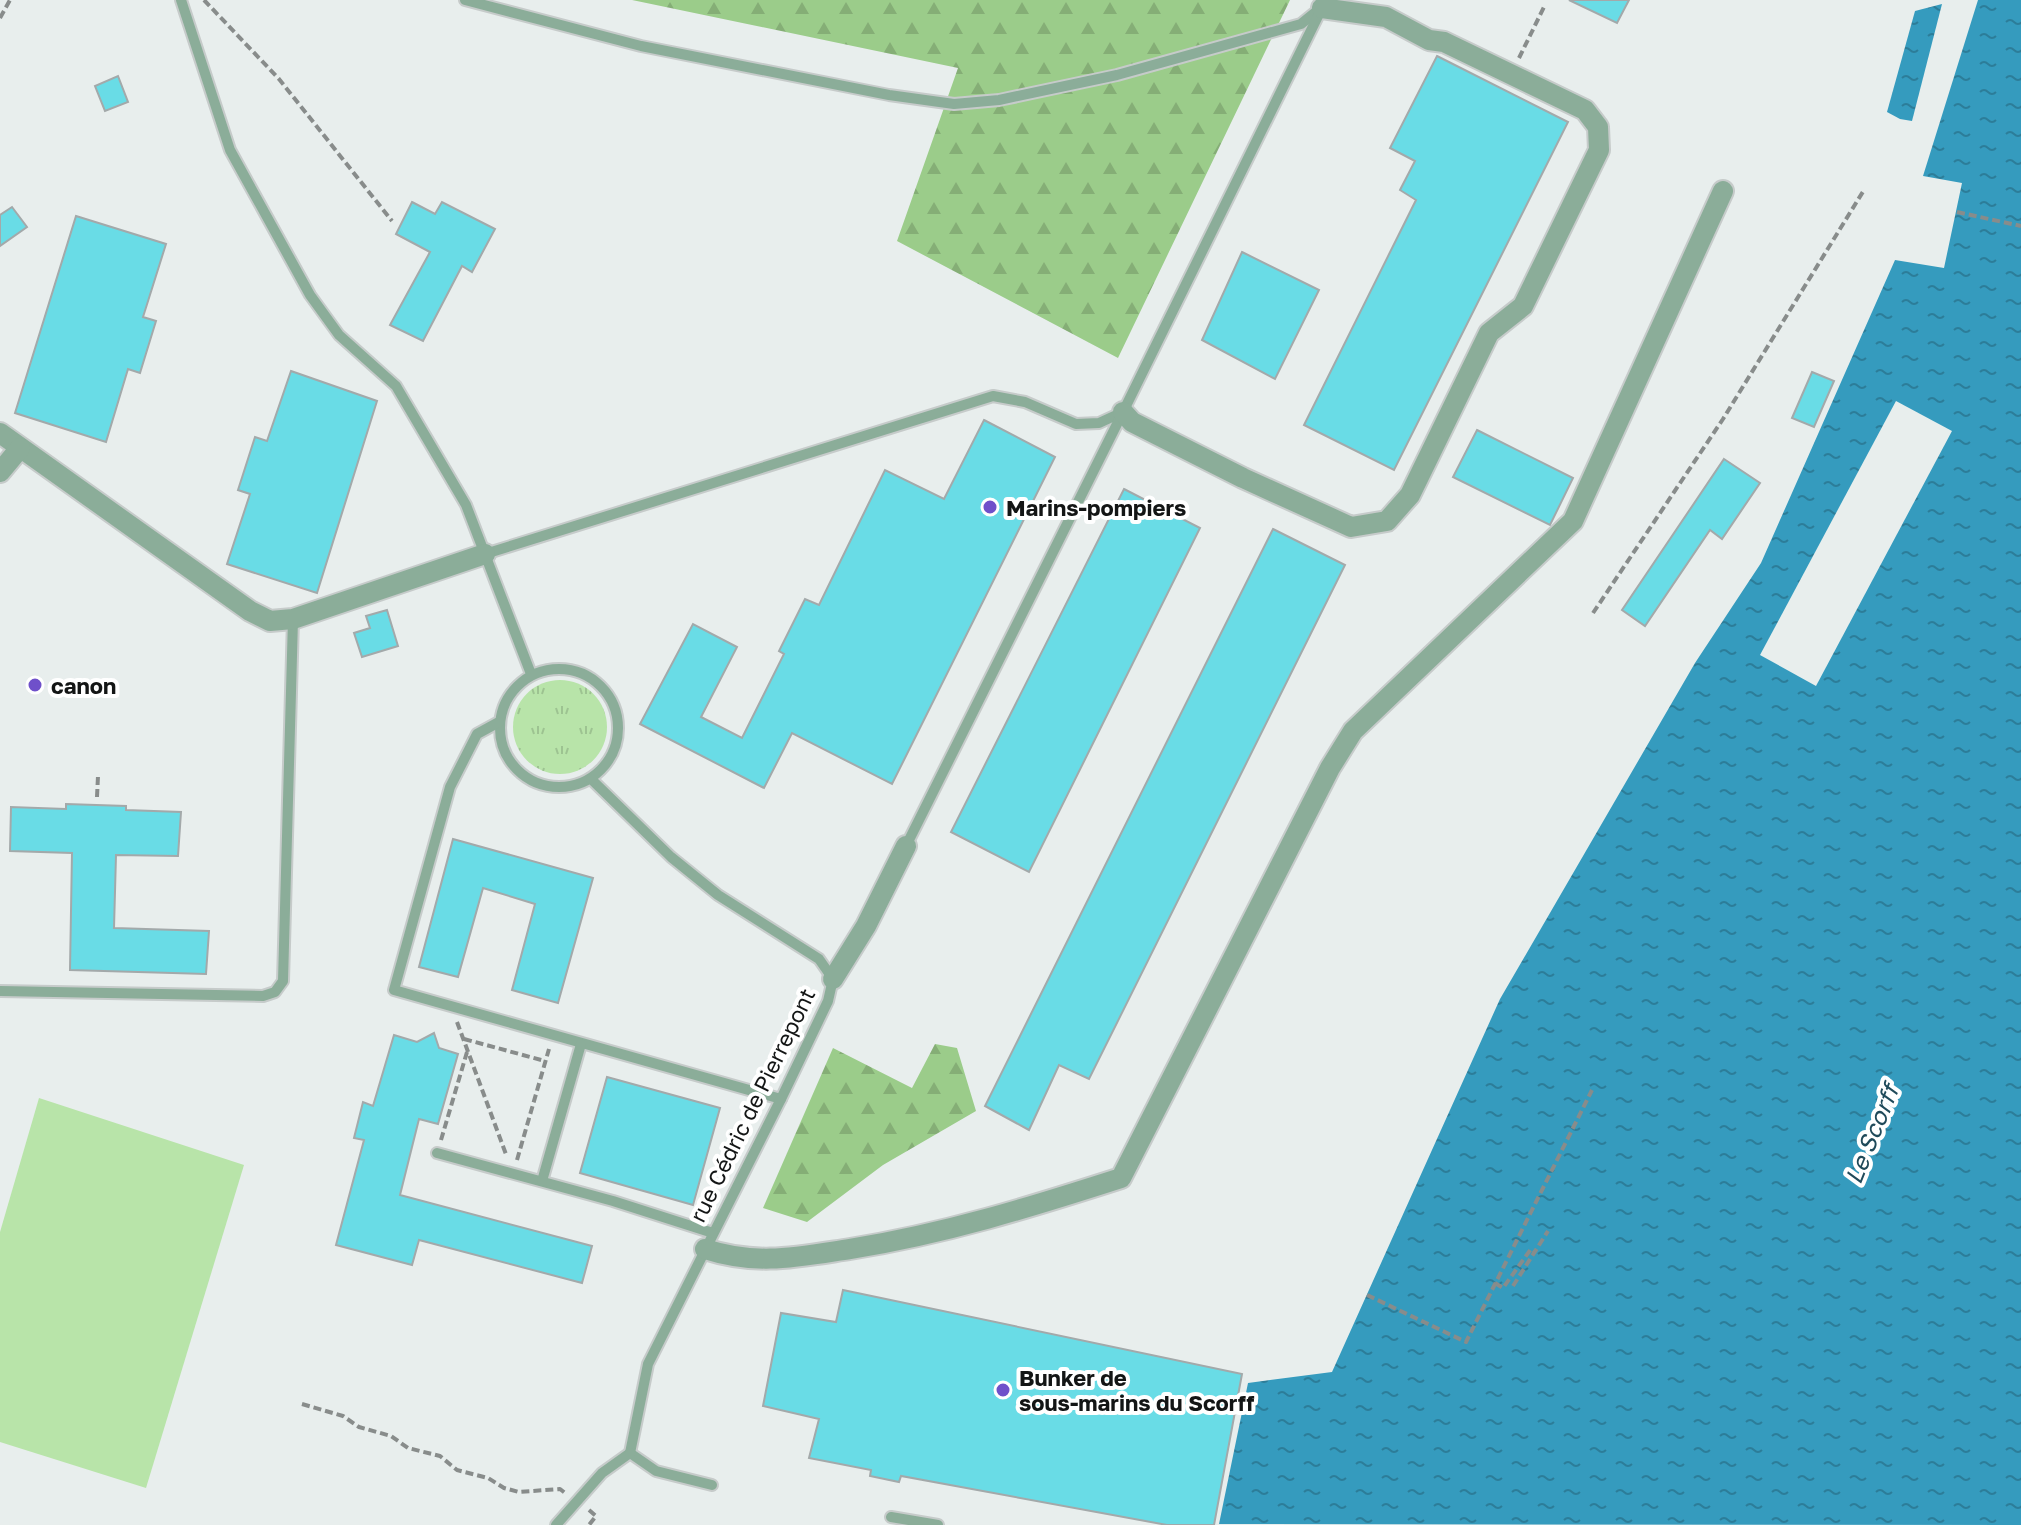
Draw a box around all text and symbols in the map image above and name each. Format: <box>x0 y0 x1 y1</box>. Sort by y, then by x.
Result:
place label: Marins-pompiers <box>1006 494 1186 521</box>
marker: Marins-pompiers <box>981 498 999 516</box>
place label: canon <box>51 672 116 699</box>
marker: canon <box>26 676 44 694</box>
street label: rue Cédric de Pierrepont <box>684 984 820 1226</box>
water label: Le Scorff <box>1838 1077 1905 1188</box>
place label: Bunker de sous-marins du Scorff <box>1019 1364 1254 1416</box>
marker: Bunker de sous-marins du Scorff <box>994 1381 1012 1399</box>

